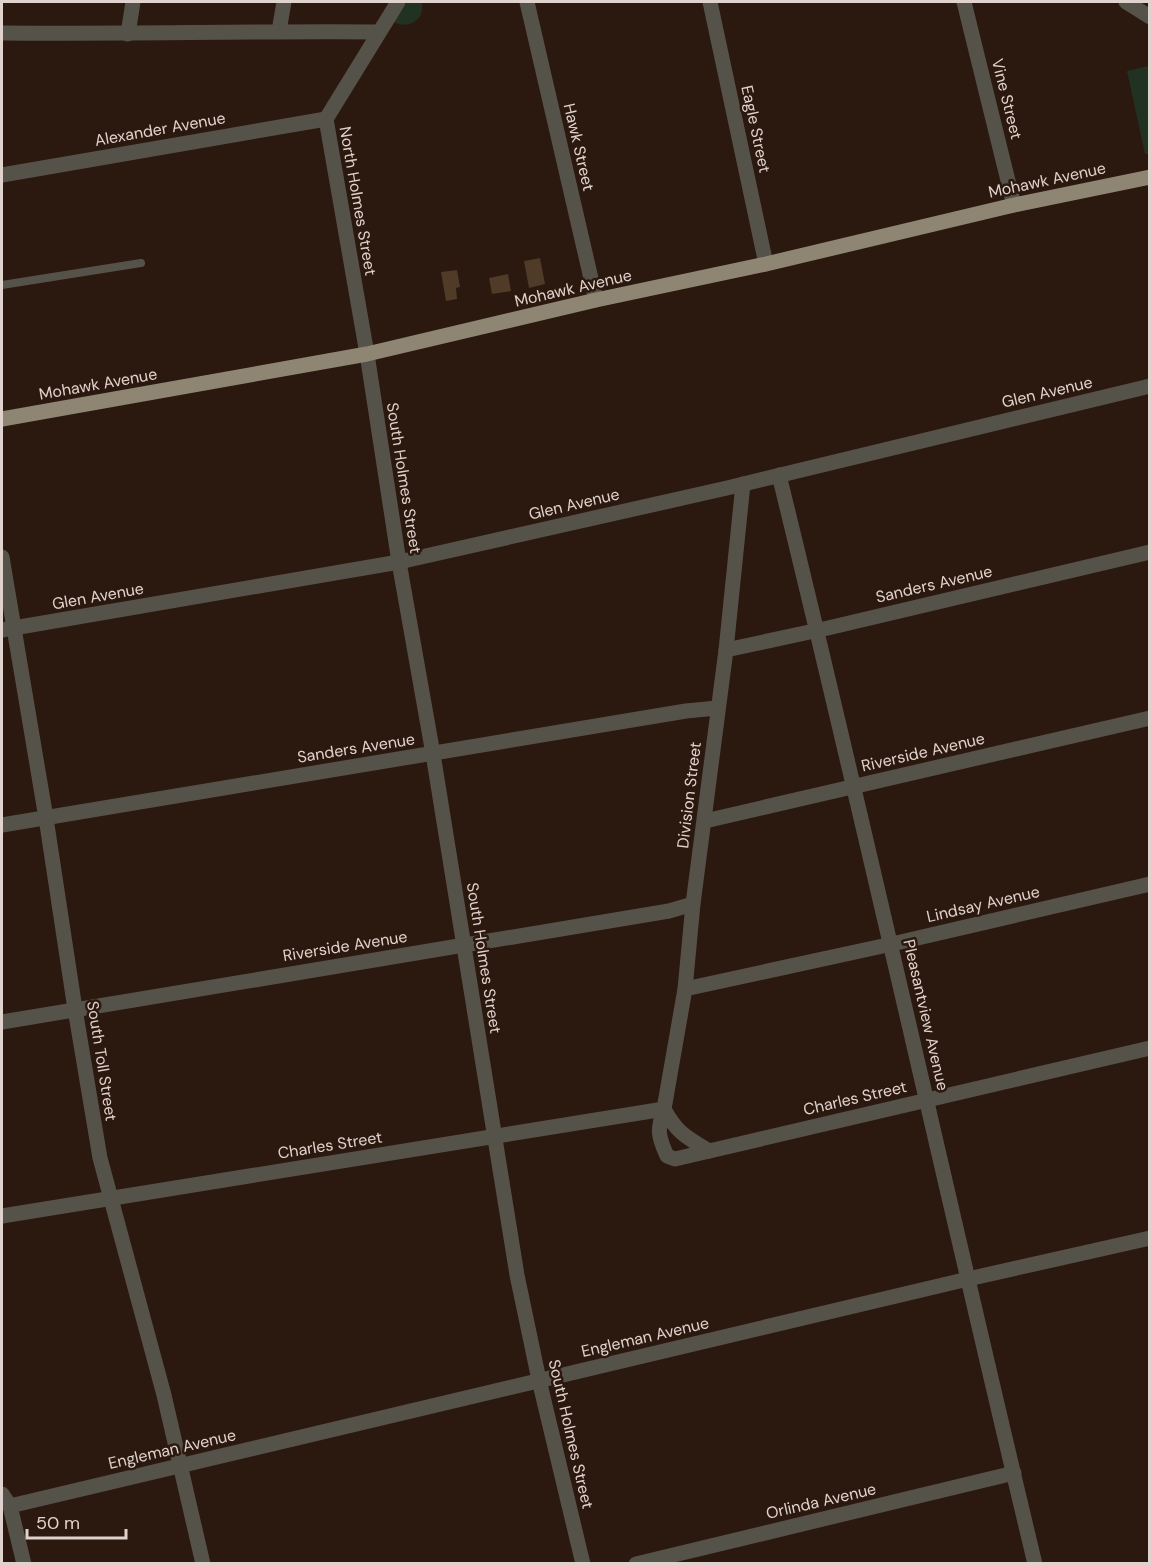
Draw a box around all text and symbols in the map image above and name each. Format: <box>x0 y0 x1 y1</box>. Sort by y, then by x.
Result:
street label: Vine Street <box>987 56 1027 142</box>
street label: Eagle Street <box>736 83 776 175</box>
street label: Hawk Street <box>559 101 599 193</box>
street label: Alexander Avenue <box>93 107 227 151</box>
street label: North Holmes Street <box>335 125 381 277</box>
street label: Mohawk Avenue <box>986 157 1108 203</box>
street label: Mohawk Avenue <box>512 264 634 312</box>
street label: Mohawk Avenue <box>37 363 159 405</box>
street label: Glen Avenue <box>1000 371 1094 413</box>
street label: South Holmes Street <box>382 401 426 555</box>
street label: Glen Avenue <box>527 483 621 525</box>
street label: Sanders Avenue <box>874 560 994 608</box>
street label: Glen Avenue <box>51 578 145 614</box>
street label: Sanders Avenue <box>296 728 416 768</box>
street label: Riverside Avenue <box>859 728 987 776</box>
street label: Division Street <box>672 740 706 850</box>
street label: South Holmes Street <box>462 881 506 1035</box>
street label: Lindsay Avenue <box>924 881 1042 927</box>
street label: Riverside Avenue <box>281 926 409 966</box>
street label: Pleasantview Avenue <box>898 937 954 1093</box>
street label: South Toll Street <box>82 999 122 1123</box>
street label: Charles Street <box>801 1076 909 1120</box>
street label: Charles Street <box>276 1126 384 1164</box>
street label: Engleman Avenue <box>579 1312 711 1362</box>
street label: South Holmes Street <box>544 1357 598 1511</box>
street label: Engleman Avenue <box>106 1424 238 1474</box>
street label: Orlinda Avenue <box>764 1478 878 1524</box>
scale bar <box>27 1502 126 1540</box>
text: 50 m <box>36 1511 80 1535</box>

